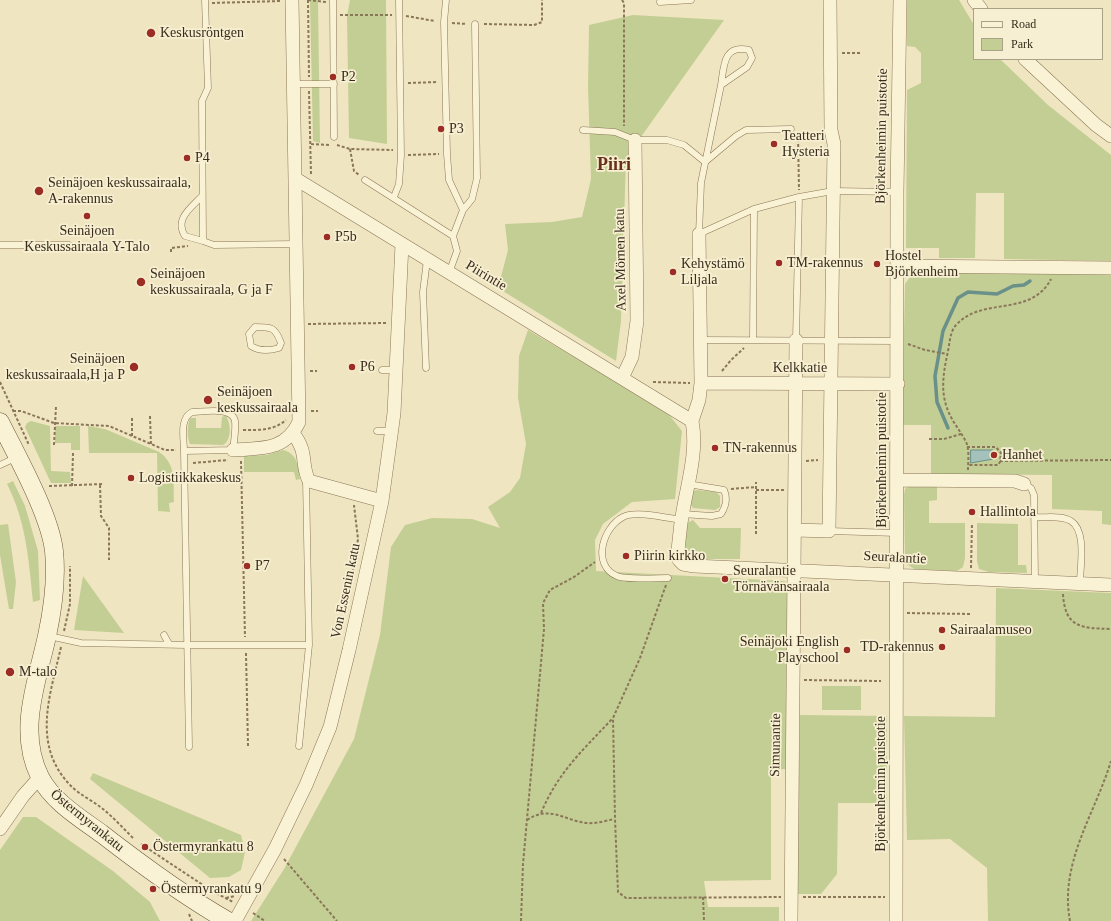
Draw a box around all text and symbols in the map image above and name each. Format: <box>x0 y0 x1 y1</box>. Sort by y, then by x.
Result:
legend <box>973 8 1103 60</box>
text: Road <box>1011 17 1036 31</box>
place label: Keskusröntgen <box>160 25 244 41</box>
marker: Keskusröntgen <box>145 27 157 39</box>
text: Park <box>1011 37 1033 51</box>
street label: Björkenheimin puistotie <box>872 68 892 204</box>
place label: P2 <box>341 69 356 85</box>
marker: P2 <box>328 72 338 82</box>
place label: P3 <box>449 121 464 137</box>
marker: P3 <box>436 124 446 134</box>
place label: Teatteri Hysteria <box>782 128 829 160</box>
marker: Teatteri Hysteria <box>769 139 779 149</box>
place label: P4 <box>195 150 210 166</box>
marker: P4 <box>182 153 192 163</box>
district label: Piiri <box>597 154 631 176</box>
place label: Seinäjoen keskussairaala, A-rakennus <box>48 175 191 208</box>
marker: Seinäjoen keskussairaala, A-rakennus <box>33 185 45 197</box>
street label: Axel Mörnen katu <box>612 209 630 311</box>
marker: Seinäjoen Keskussairaala Y-Talo <box>82 211 92 221</box>
place label: Seinäjoen Keskussairaala Y-Talo <box>24 223 150 256</box>
place label: P5b <box>335 229 357 245</box>
marker: P5b <box>322 232 332 242</box>
place label: Hostel Björkenheim <box>885 248 958 280</box>
place label: TM-rakennus <box>787 255 863 271</box>
place label: Kehystämö Liljala <box>681 256 745 288</box>
street label: Piirintie <box>462 257 510 295</box>
marker: TM-rakennus <box>774 258 784 268</box>
marker: Hostel Björkenheim <box>872 259 882 269</box>
place label: Seinäjoen keskussairaala, G ja F <box>150 266 273 298</box>
marker: Kehystämö Liljala <box>668 267 678 277</box>
marker: Seinäjoen keskussairaala, G ja F <box>135 276 147 288</box>
place label: Seinäjoen keskussairaala,H ja P <box>6 351 125 384</box>
place label: P6 <box>360 359 375 375</box>
street label: Kelkkatie <box>773 360 827 376</box>
marker: Seinäjoen keskussairaala,H ja P <box>128 361 140 373</box>
marker: P6 <box>347 362 357 372</box>
place label: Seinäjoen keskussairaala <box>217 384 298 416</box>
street label: Björkenheimin puistotie <box>874 392 890 528</box>
marker: Seinäjoen keskussairaala <box>202 394 214 406</box>
place label: TN-rakennus <box>723 440 797 456</box>
marker: TN-rakennus <box>710 443 720 453</box>
place label: Hanhet <box>1002 447 1042 463</box>
marker: Hanhet <box>989 450 999 460</box>
place label: Logistiikkakeskus <box>139 470 241 486</box>
marker: Logistiikkakeskus <box>126 473 136 483</box>
place label: Hallintola <box>980 504 1036 520</box>
marker: Hallintola <box>967 507 977 517</box>
street label: Von Essenin katu <box>328 542 364 640</box>
place label: Piirin kirkko <box>634 548 705 564</box>
street label: Seuralantie <box>863 548 927 568</box>
marker: Piirin kirkko <box>621 551 631 561</box>
place label: P7 <box>255 558 270 574</box>
marker: P7 <box>242 561 252 571</box>
place label: Seuralantie Törnävänsairaala <box>733 563 829 596</box>
marker: Seuralantie Törnävänsairaala <box>720 574 730 584</box>
place label: Sairaalamuseo <box>950 622 1032 638</box>
marker: Sairaalamuseo <box>937 625 947 635</box>
place label: Seinäjoki English Playschool <box>740 634 839 666</box>
place label: TD-rakennus <box>860 639 934 655</box>
marker: TD-rakennus <box>937 642 947 652</box>
marker: Seinäjoki English Playschool <box>842 645 852 655</box>
place label: M-talo <box>19 664 57 680</box>
marker: M-talo <box>4 666 16 678</box>
street label: Simunantie <box>767 713 785 777</box>
street label: Björkenheimin puistotie <box>873 716 889 852</box>
street label: Östermyrankatu <box>47 786 127 856</box>
place label: Östermyrankatu 8 <box>153 839 254 855</box>
marker: Östermyrankatu 8 <box>140 842 150 852</box>
place label: Östermyrankatu 9 <box>161 881 262 897</box>
marker: Östermyrankatu 9 <box>148 884 158 894</box>

